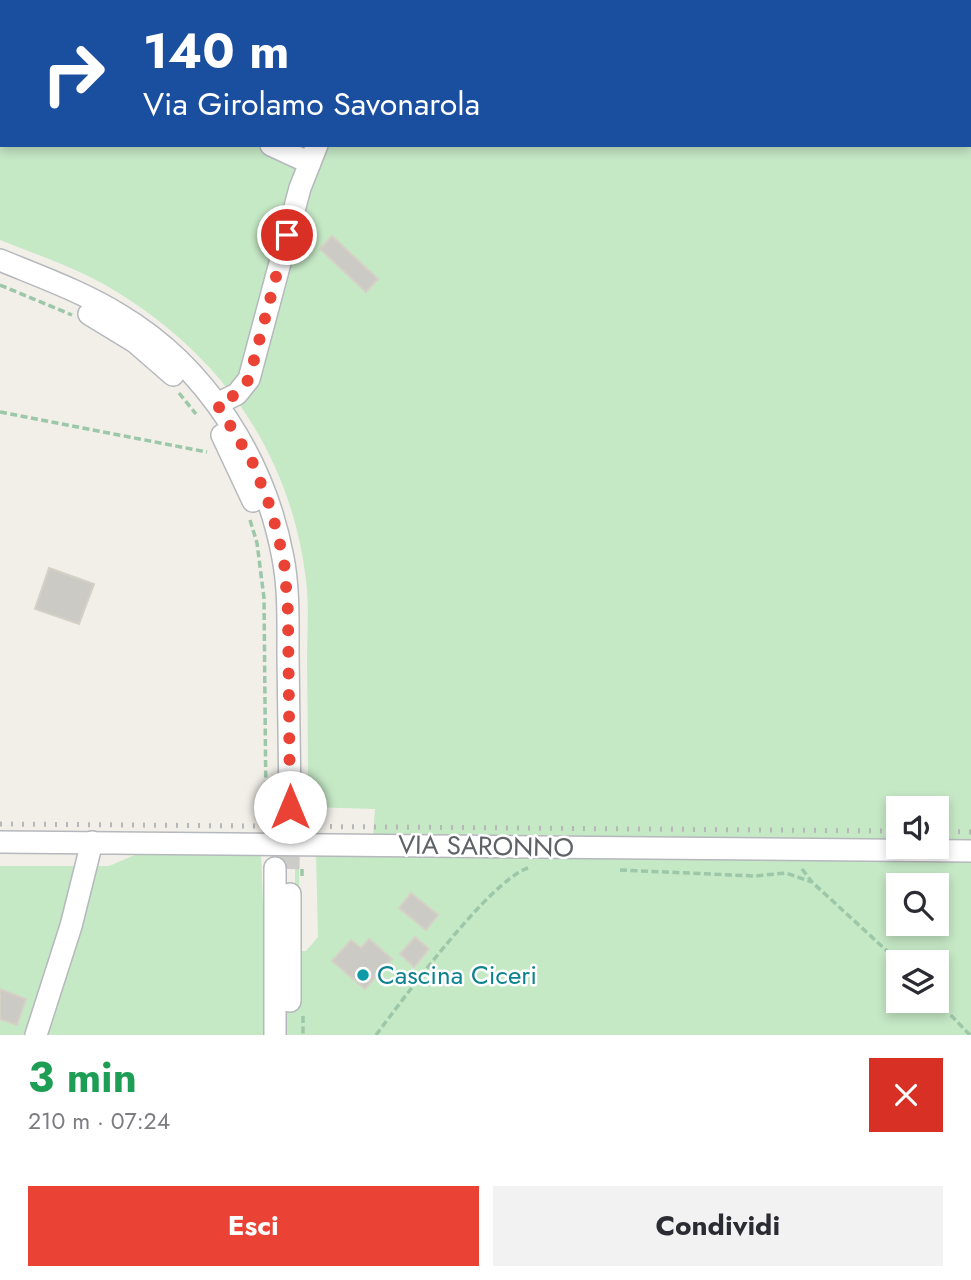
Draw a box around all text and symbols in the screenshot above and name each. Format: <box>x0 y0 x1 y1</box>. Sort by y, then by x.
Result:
text: 140 m <box>143 16 289 86</box>
icon: right <box>28 28 119 119</box>
text: Via Girolamo Savonarola <box>143 81 480 127</box>
pin <box>257 205 317 265</box>
icon: arrive <box>268 216 306 254</box>
position arrow <box>253 770 327 844</box>
map controls <box>886 796 949 1013</box>
button: sound <box>886 796 949 859</box>
street label: VIA SARONNO <box>398 825 574 867</box>
button: search <box>886 873 949 936</box>
button: layers <box>886 950 949 1013</box>
place label: Cascina Ciceri <box>377 956 537 994</box>
marker: Cascina Ciceri <box>355 967 371 983</box>
text: 3 min <box>28 1047 137 1108</box>
button: close <box>869 1058 943 1132</box>
text: 210 m · 07:24 <box>28 1104 170 1138</box>
button: Esci <box>28 1186 479 1266</box>
button: Condividi <box>493 1186 943 1266</box>

